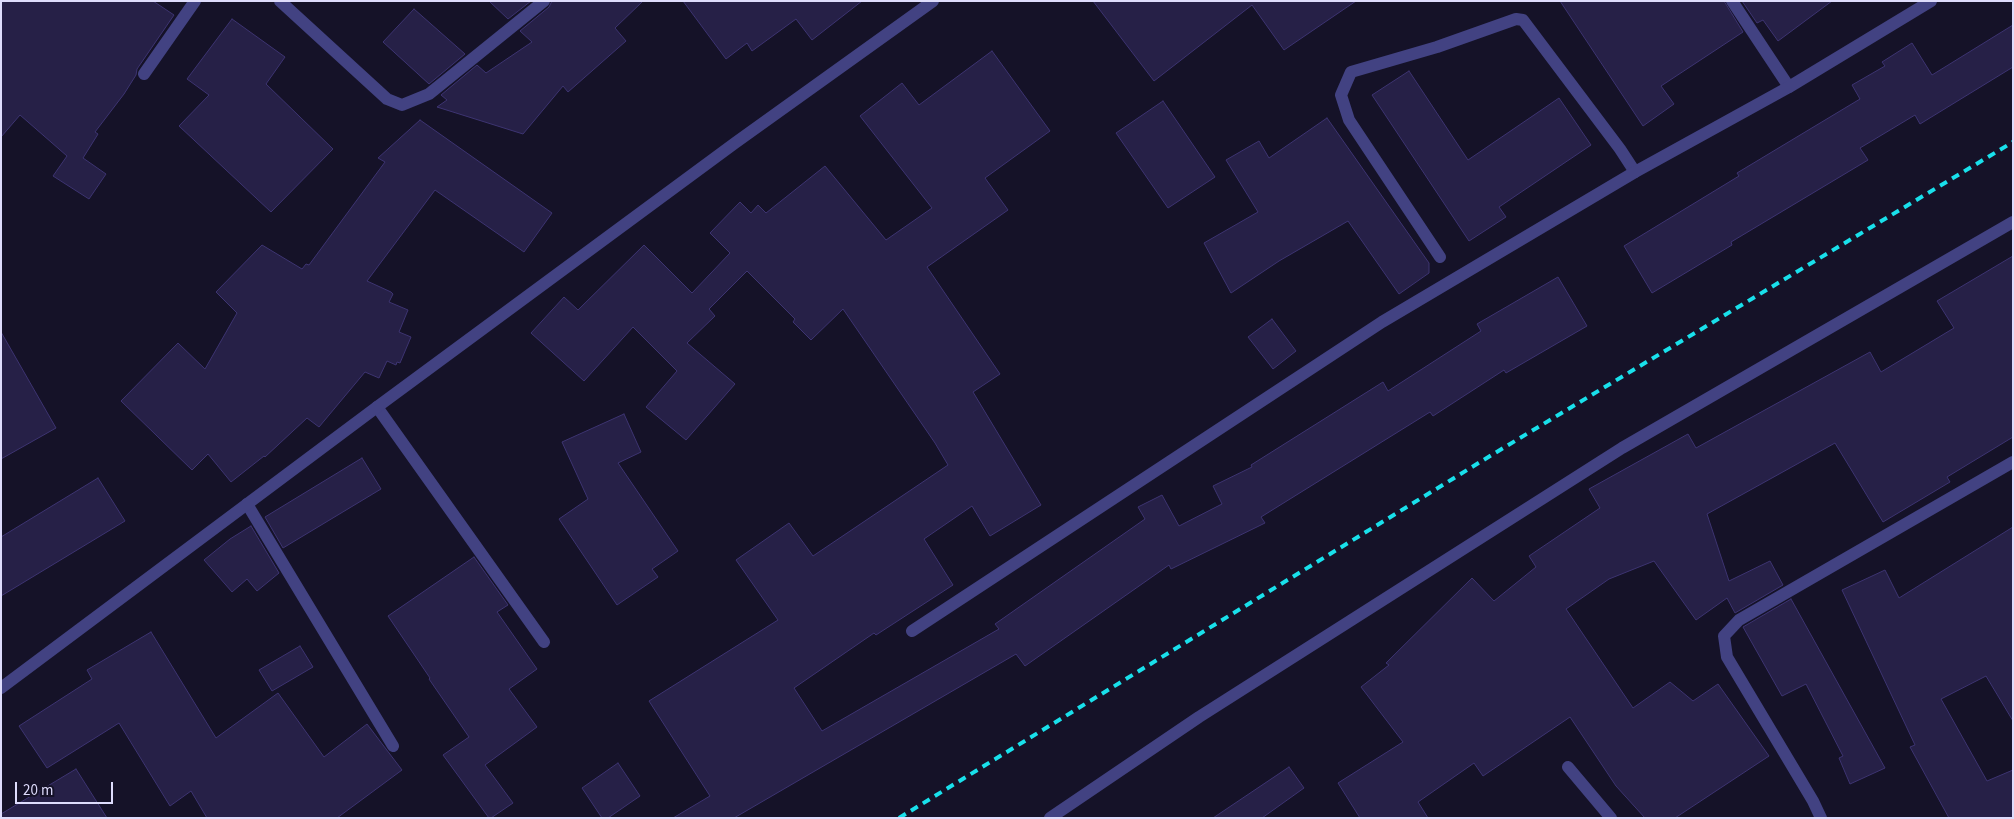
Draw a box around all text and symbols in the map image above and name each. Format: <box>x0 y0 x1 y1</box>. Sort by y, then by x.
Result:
scale bar <box>18 772 115 804</box>
text: 20 m <box>23 780 53 801</box>

